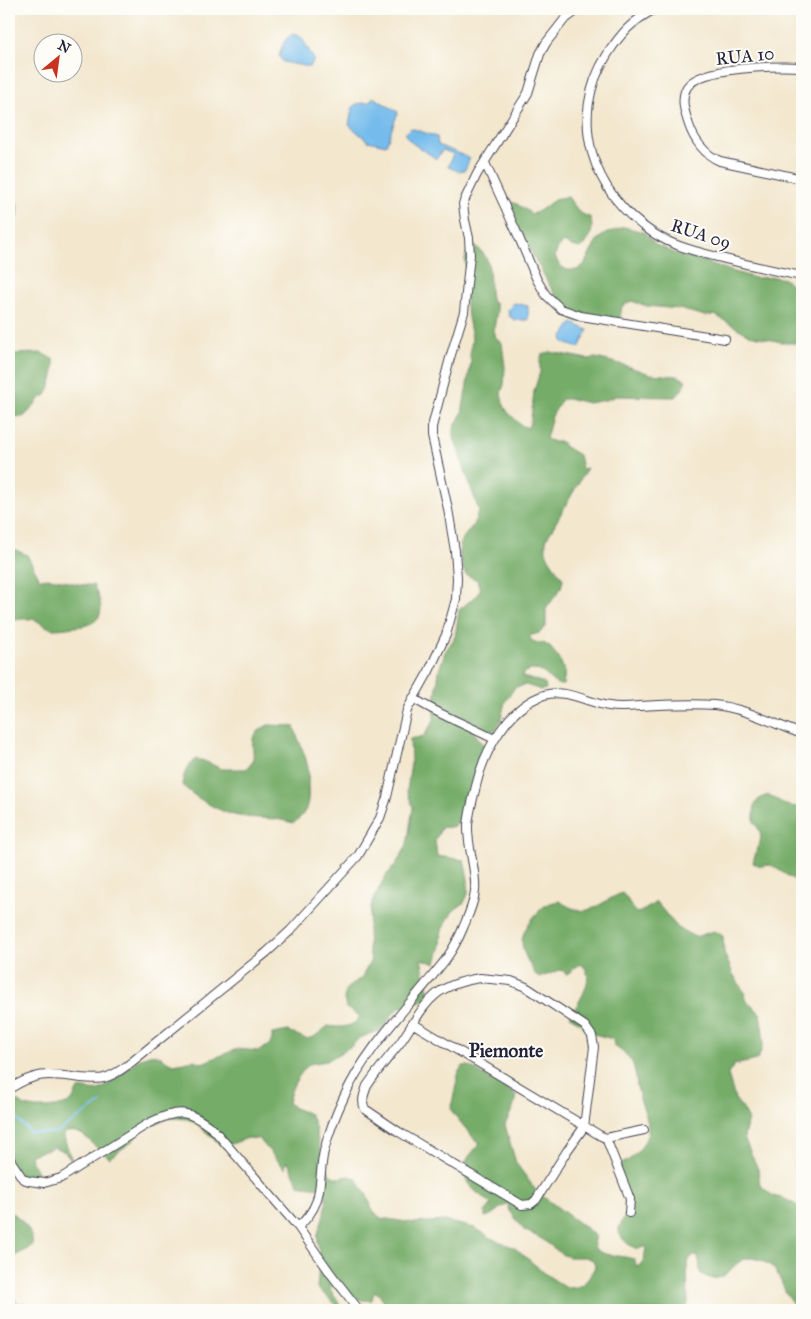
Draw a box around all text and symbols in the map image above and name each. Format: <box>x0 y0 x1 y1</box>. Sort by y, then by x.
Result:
north arrow <box>32 32 82 82</box>
text: N <box>55 37 73 57</box>
street label: RUA 10 <box>714 42 776 70</box>
street label: RUA 09 <box>668 214 734 254</box>
district label: Piemonte <box>469 1039 543 1062</box>

